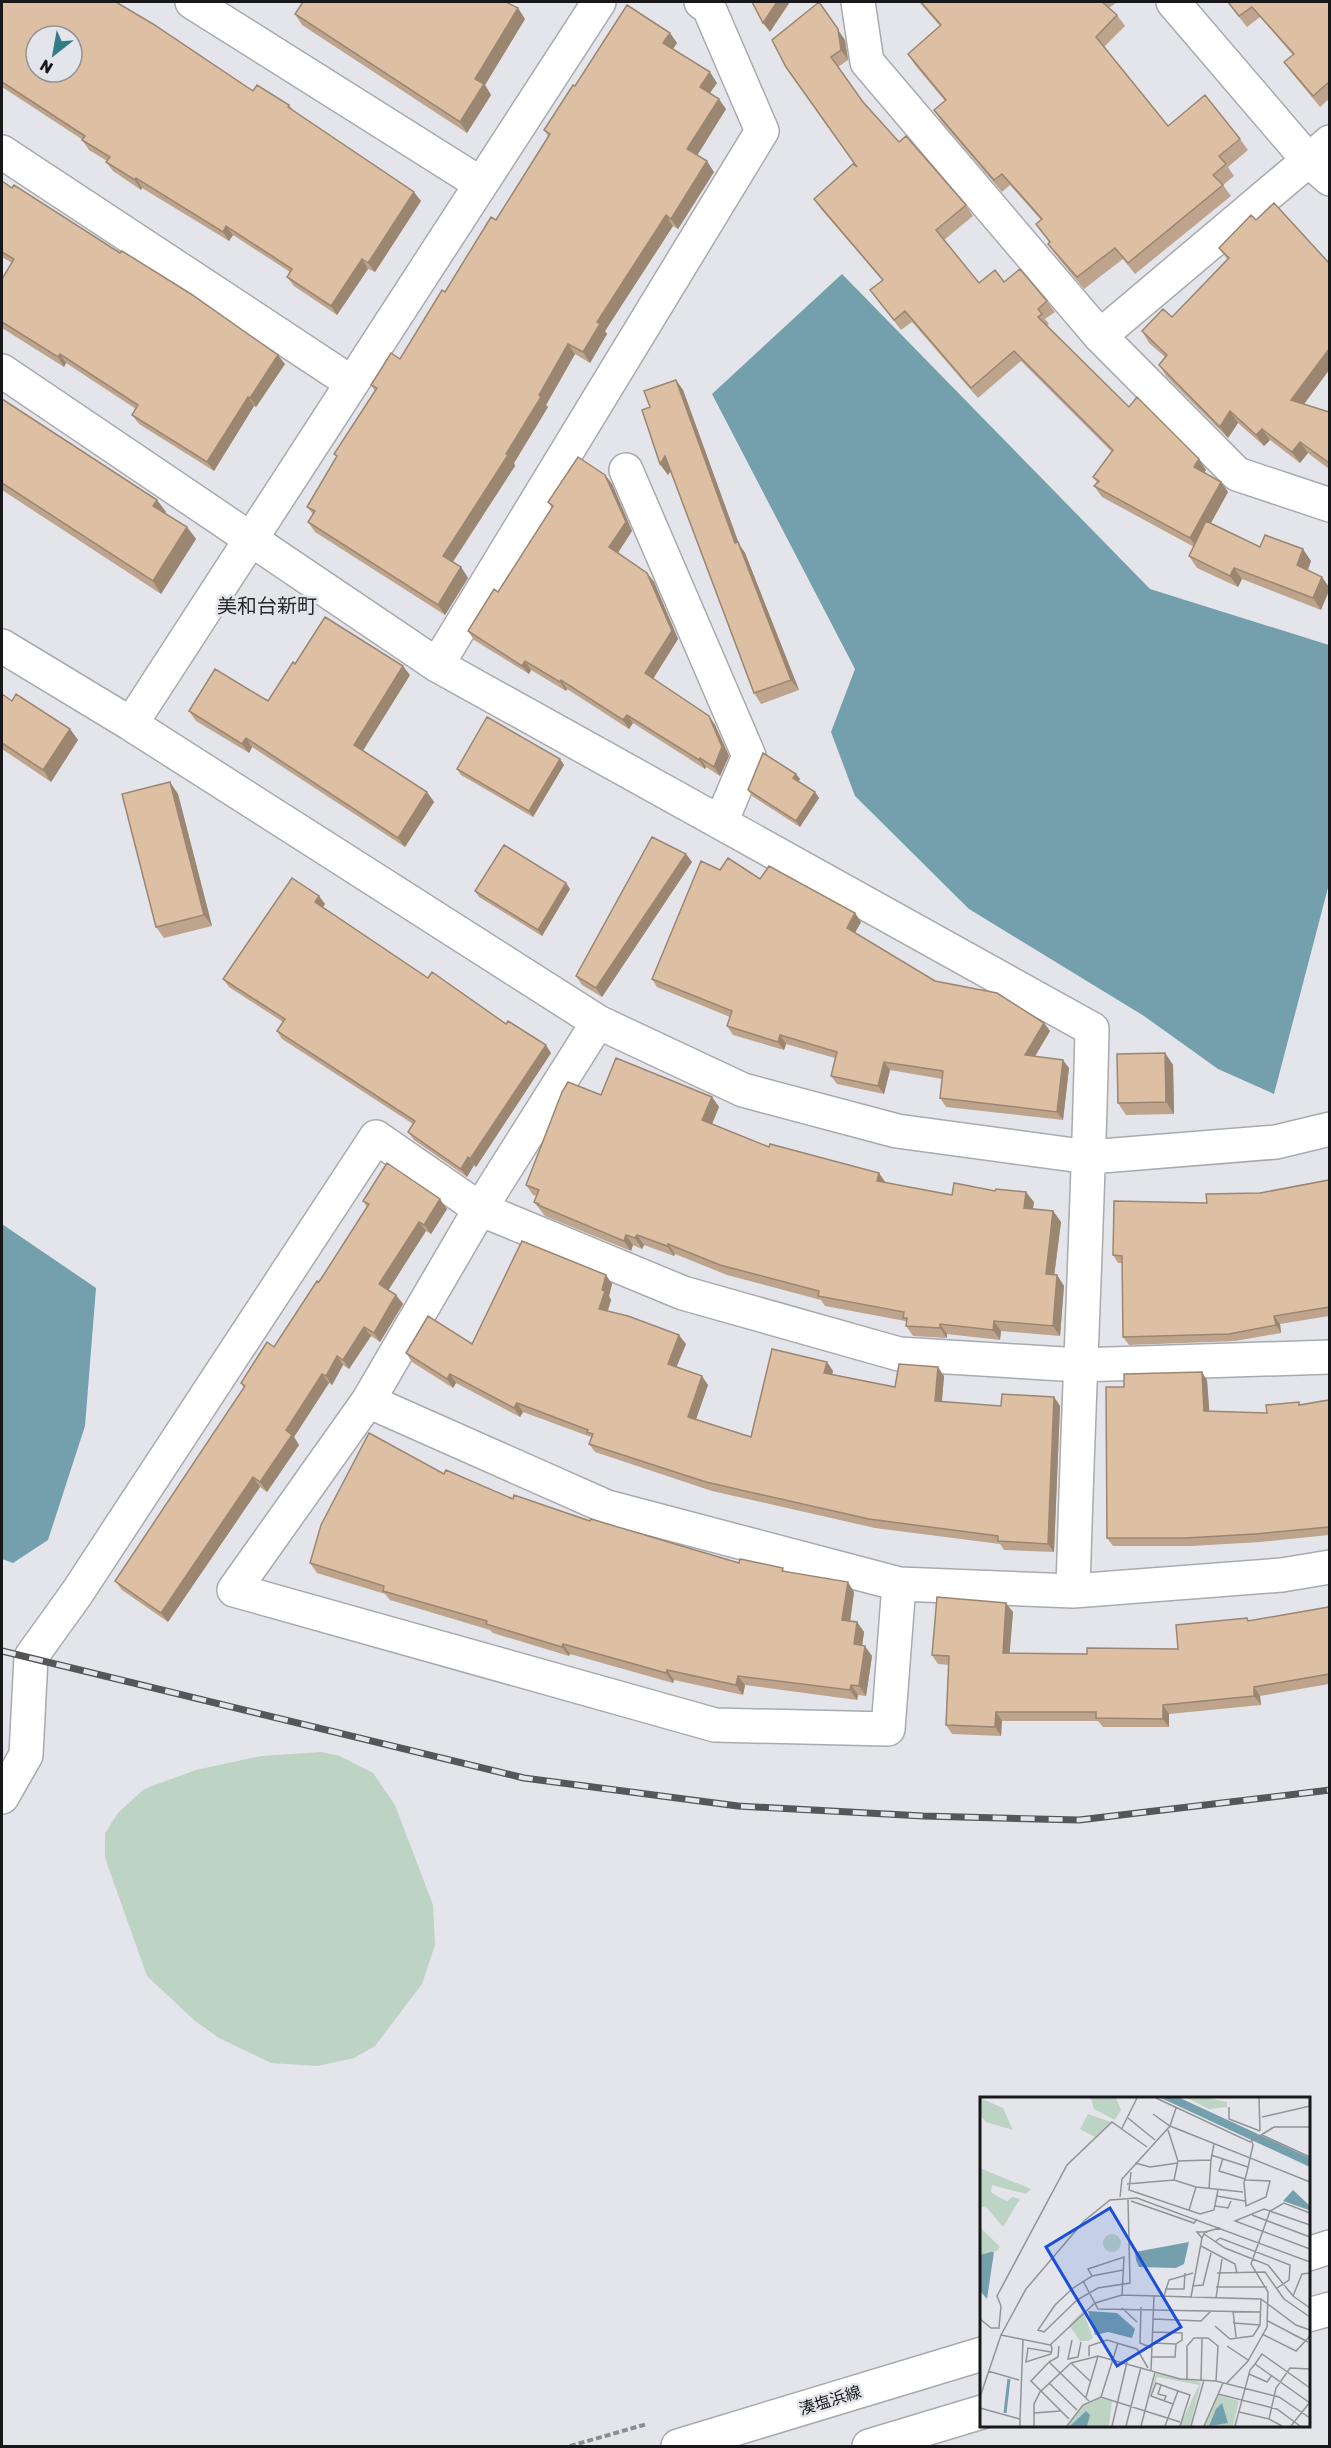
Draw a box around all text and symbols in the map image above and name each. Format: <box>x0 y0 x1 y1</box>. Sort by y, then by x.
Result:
north arrow <box>24 24 84 84</box>
text: N <box>37 55 56 78</box>
district label: 美和台新町 <box>217 594 317 618</box>
inset map <box>980 2097 1310 2427</box>
street label: 湊塩浜線 <box>797 2382 864 2419</box>

